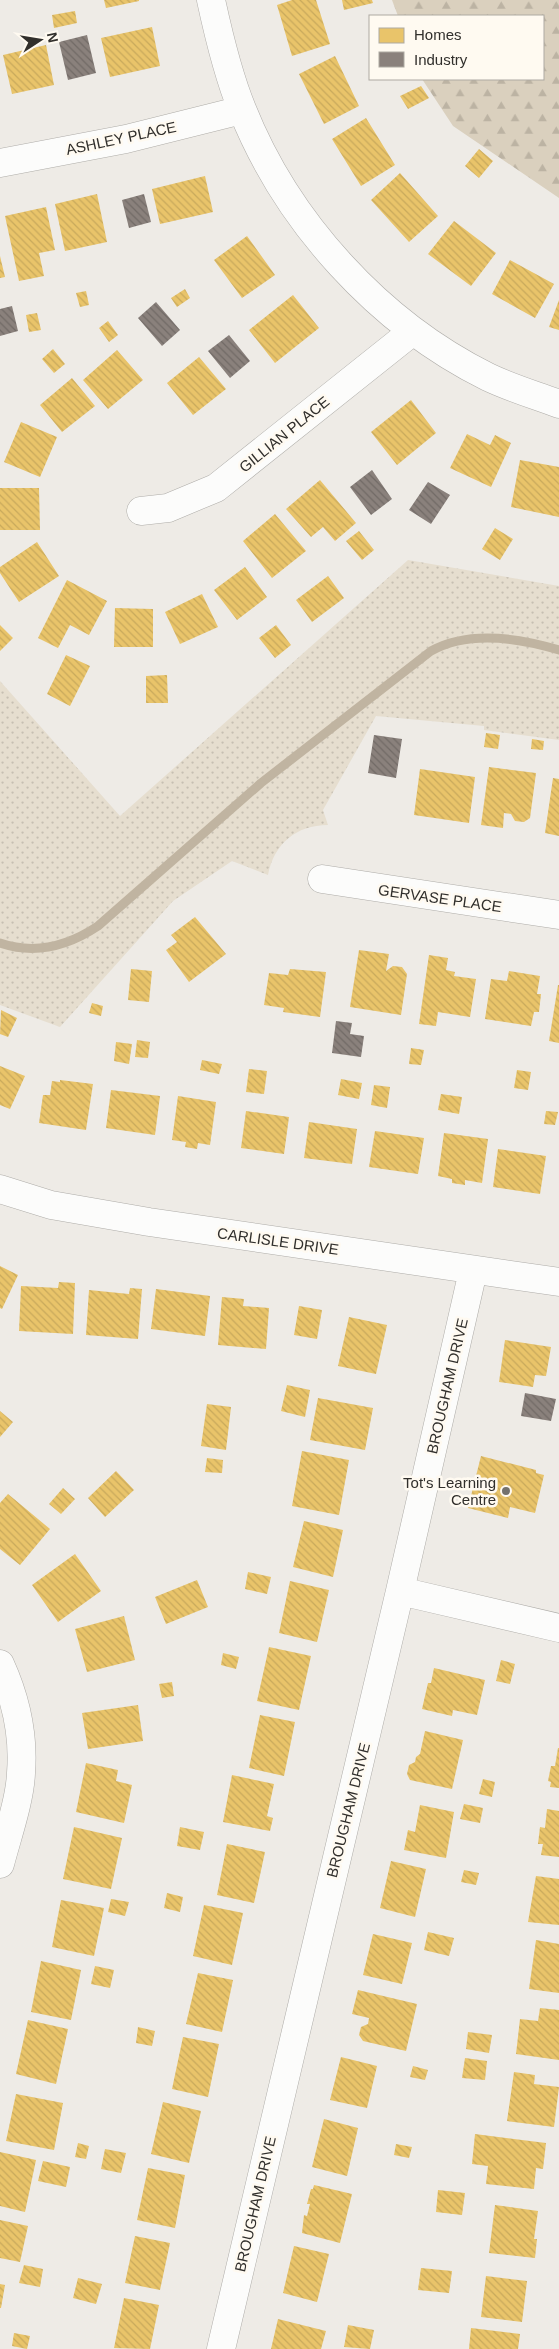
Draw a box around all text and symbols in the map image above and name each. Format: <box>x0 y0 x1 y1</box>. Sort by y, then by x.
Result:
north arrow <box>15 15 65 65</box>
legend <box>369 15 544 80</box>
text: Homes <box>414 26 462 43</box>
text: N <box>44 31 62 44</box>
text: Industry <box>414 51 468 68</box>
street label: ASHLEY PLACE <box>64 118 178 158</box>
street label: GILLIAN PLACE <box>236 393 332 475</box>
street label: GERVASE PLACE <box>377 881 503 915</box>
street label: CARLISLE DRIVE <box>216 1224 340 1258</box>
street label: BROUGHAM DRIVE <box>423 1317 471 1455</box>
place label: Tot's Learning Centre <box>403 1474 496 1508</box>
marker: Tot's Learning Centre <box>500 1485 512 1497</box>
street label: BROUGHAM DRIVE <box>323 1741 373 1879</box>
street label: BROUGHAM DRIVE <box>231 2135 279 2273</box>

